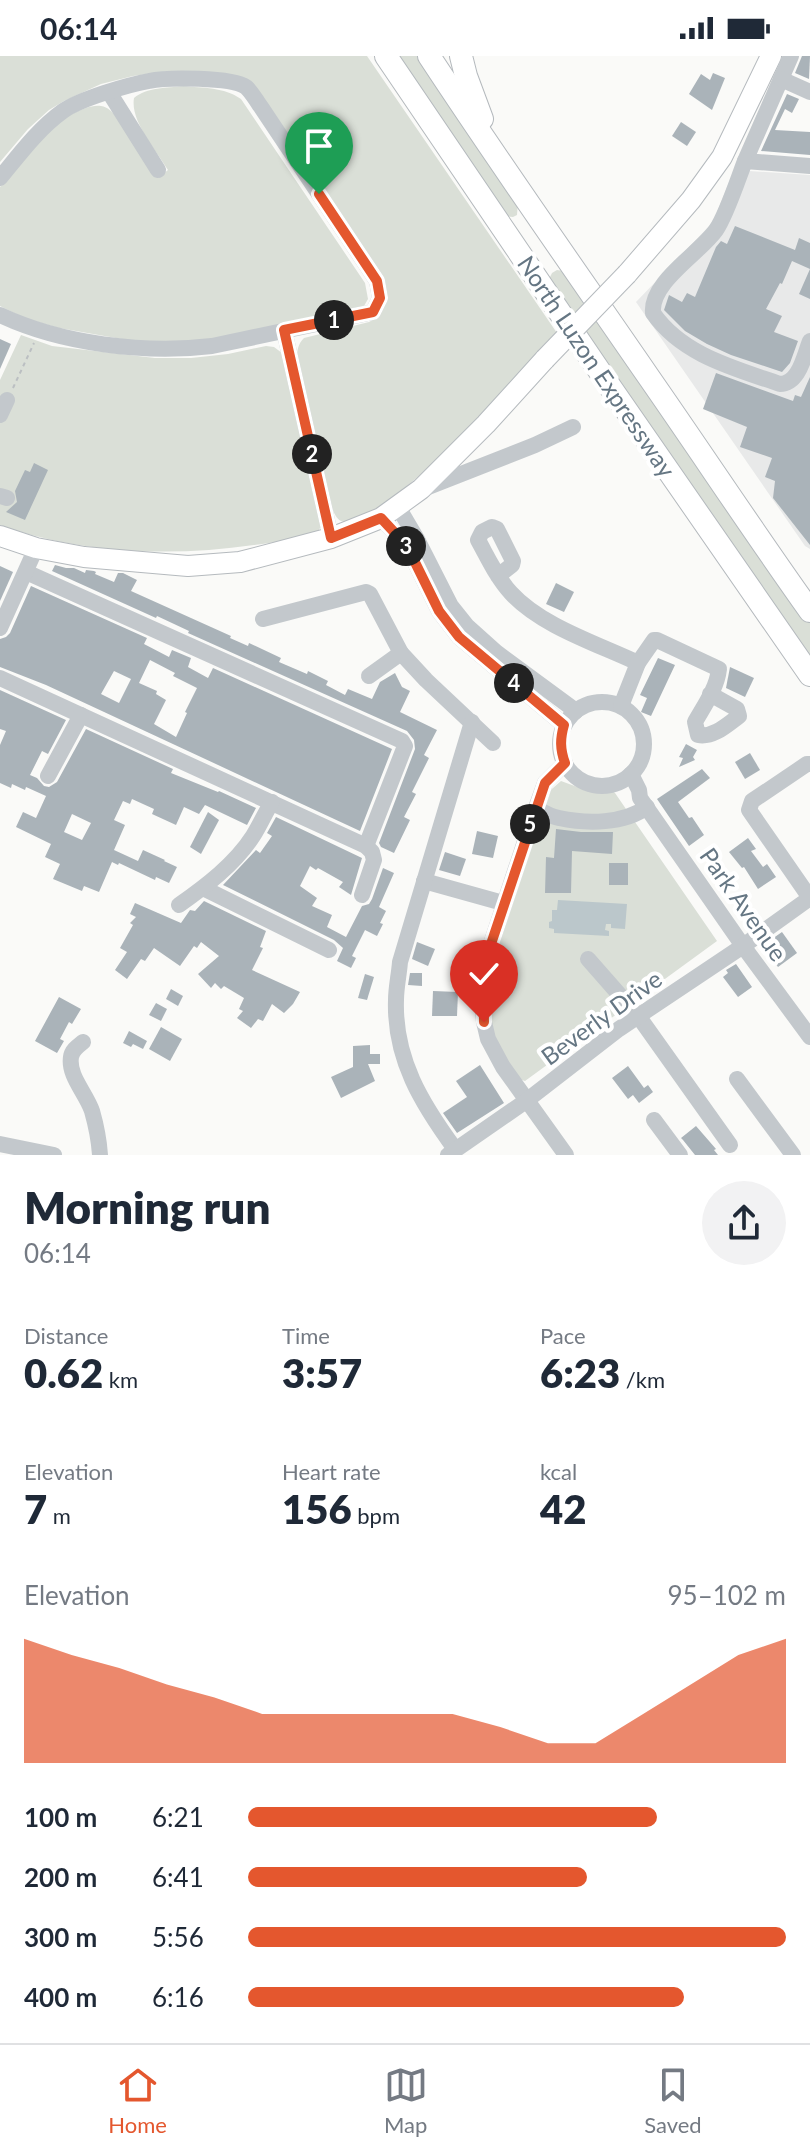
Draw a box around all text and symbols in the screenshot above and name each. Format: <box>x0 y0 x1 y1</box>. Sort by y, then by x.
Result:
text: 06:14 <box>40 10 117 46</box>
pin <box>285 112 353 194</box>
icon: arrive <box>297 124 341 168</box>
street label: North Luzon Expressway <box>512 250 682 483</box>
pin: 1 <box>314 300 354 340</box>
text: 1 <box>328 306 340 333</box>
pin: 2 <box>292 434 332 474</box>
text: 2 <box>306 440 318 467</box>
pin: 3 <box>386 526 426 566</box>
text: 3 <box>400 532 412 559</box>
pin: 4 <box>494 663 534 703</box>
text: 4 <box>508 669 520 696</box>
pin: 5 <box>510 804 550 844</box>
text: 5 <box>524 810 536 837</box>
street label: Park Avenue <box>694 842 794 966</box>
pin <box>450 940 518 1022</box>
icon: check <box>462 952 506 996</box>
street label: Beverly Drive <box>535 964 667 1070</box>
text: Morning run <box>24 1181 271 1233</box>
button: share <box>702 1181 786 1265</box>
text: 06:14 <box>24 1237 91 1269</box>
text: Distance <box>24 1322 108 1349</box>
text: Time <box>282 1322 330 1349</box>
text: Pace <box>540 1322 586 1349</box>
text: 0.62 <box>24 1349 103 1397</box>
text: 3:57 <box>282 1349 362 1397</box>
text: 6:23 <box>540 1349 620 1397</box>
text: km <box>103 1366 138 1393</box>
text: /km <box>620 1366 665 1393</box>
text: Elevation <box>24 1458 113 1485</box>
text: Heart rate <box>282 1458 381 1485</box>
text: kcal <box>540 1458 577 1485</box>
text: 7 <box>24 1485 47 1533</box>
text: 156 <box>282 1485 352 1533</box>
text: 42 <box>540 1485 586 1533</box>
text: m <box>47 1502 71 1529</box>
text: bpm <box>352 1502 400 1529</box>
text: Elevation <box>24 1579 130 1611</box>
text: 95–102 m <box>667 1579 786 1611</box>
text: 100 m <box>24 1801 97 1833</box>
text: 6:21 <box>152 1801 204 1833</box>
text: 200 m <box>24 1861 97 1893</box>
text: 6:41 <box>152 1861 204 1893</box>
text: 300 m <box>24 1921 97 1953</box>
text: 5:56 <box>152 1921 204 1953</box>
text: 400 m <box>24 1981 97 2013</box>
text: 6:16 <box>152 1981 204 2013</box>
tab: Home <box>108 2063 167 2138</box>
tab: Map <box>384 2063 428 2138</box>
tab: Saved <box>644 2063 702 2138</box>

